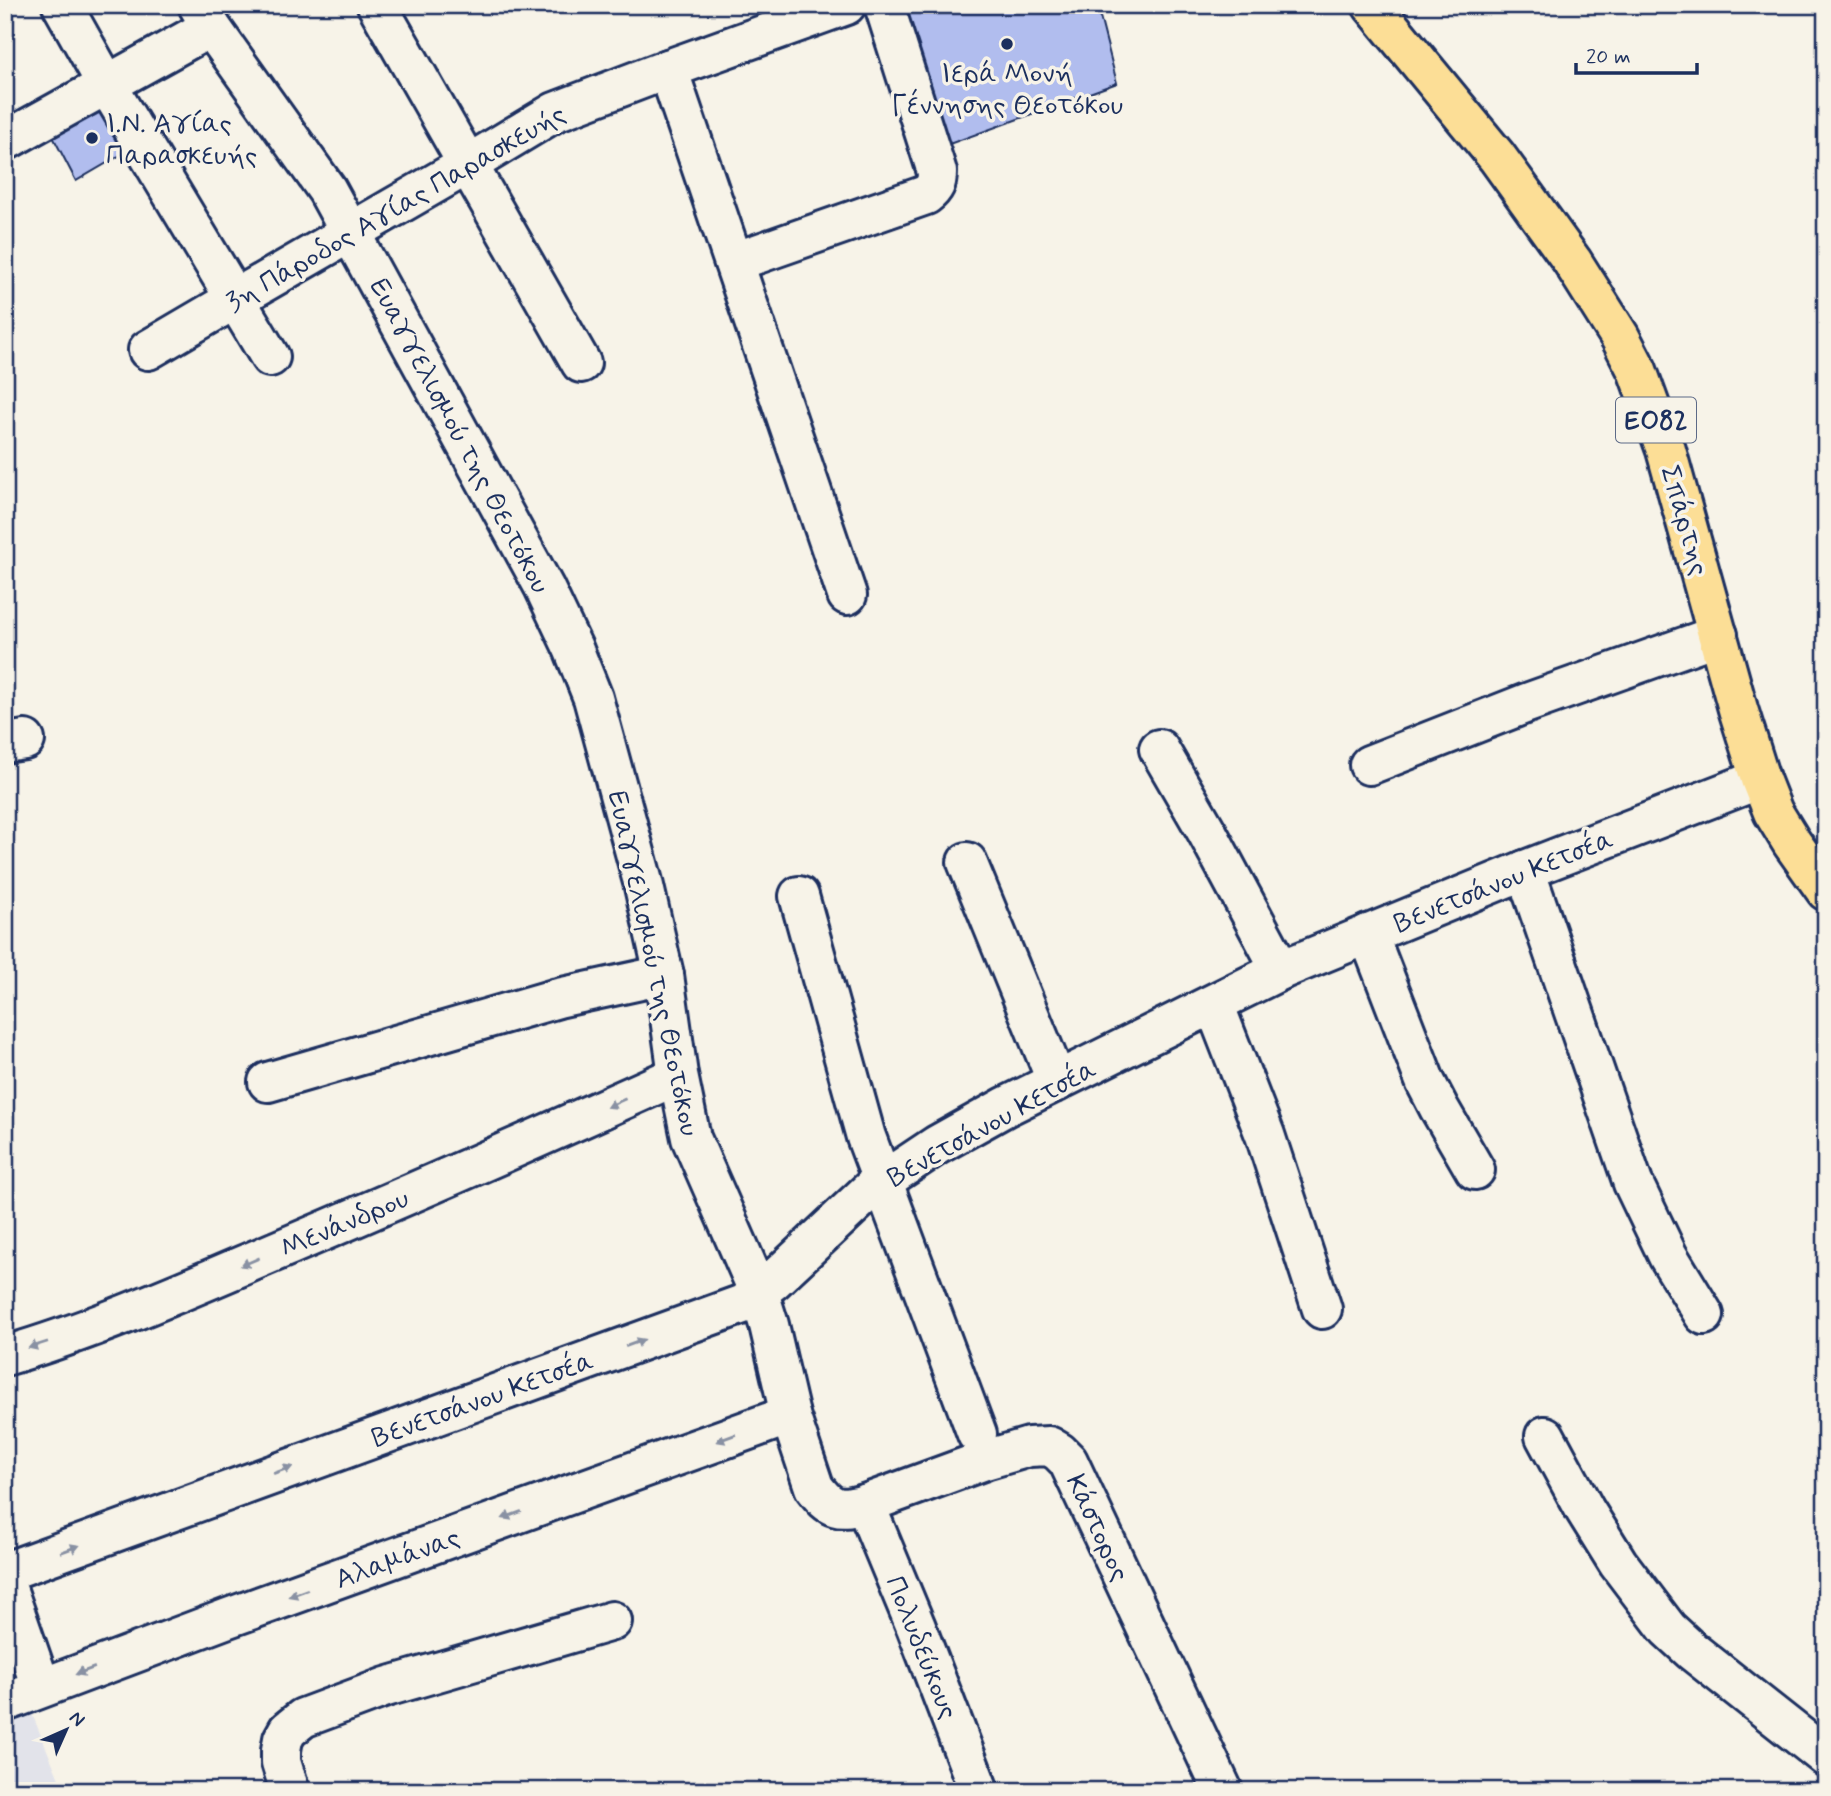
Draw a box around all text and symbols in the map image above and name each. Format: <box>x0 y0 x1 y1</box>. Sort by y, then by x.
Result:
scale bar <box>1576 32 1696 76</box>
marker: Ιερά Μονή Γέννησης Θεοτόκου <box>999 36 1015 52</box>
text: 20 m <box>1586 43 1631 71</box>
place label: Ιερά Μονή Γέννησης Θεοτόκου <box>891 56 1123 125</box>
street label: 3η Πάροδος Αγίας Παρασκευής <box>220 96 573 322</box>
place label: Ι.Ν. Αγίας Παρασκευής <box>106 106 257 175</box>
marker: Ι.Ν. Αγίας Παρασκευής <box>84 130 100 146</box>
street label: Ευαγγελισμού της Θεοτόκου <box>360 272 558 600</box>
road number: ΕΟ82 <box>1616 398 1696 442</box>
street label: Σπάρτης <box>1650 461 1717 580</box>
street label: Ευαγγελισμού της Θεοτόκου <box>598 787 707 1140</box>
street label: Βενετσάνου Κετσέα <box>1389 821 1619 943</box>
street label: Βενετσάνου Κετσέα <box>881 1051 1103 1197</box>
one-way arrow <box>606 1097 626 1109</box>
street label: Μενάνδρου <box>275 1181 415 1268</box>
one-way arrow <box>240 1256 260 1268</box>
one-way arrow <box>625 1337 646 1348</box>
one-way arrow <box>28 1340 49 1351</box>
street label: Βενετσάνου Κετσέα <box>367 1343 599 1458</box>
one-way arrow <box>715 1433 736 1444</box>
one-way arrow <box>273 1465 294 1476</box>
street label: Κάστορος <box>1056 1468 1138 1588</box>
one-way arrow <box>501 1510 522 1521</box>
street label: Αλαμάνας <box>330 1520 465 1599</box>
one-way arrow <box>59 1543 80 1554</box>
street label: Πολυδεύκους <box>875 1571 966 1725</box>
one-way arrow <box>288 1588 309 1599</box>
one-way arrow <box>74 1666 95 1677</box>
north arrow <box>32 1694 102 1764</box>
text: N <box>64 1706 90 1732</box>

